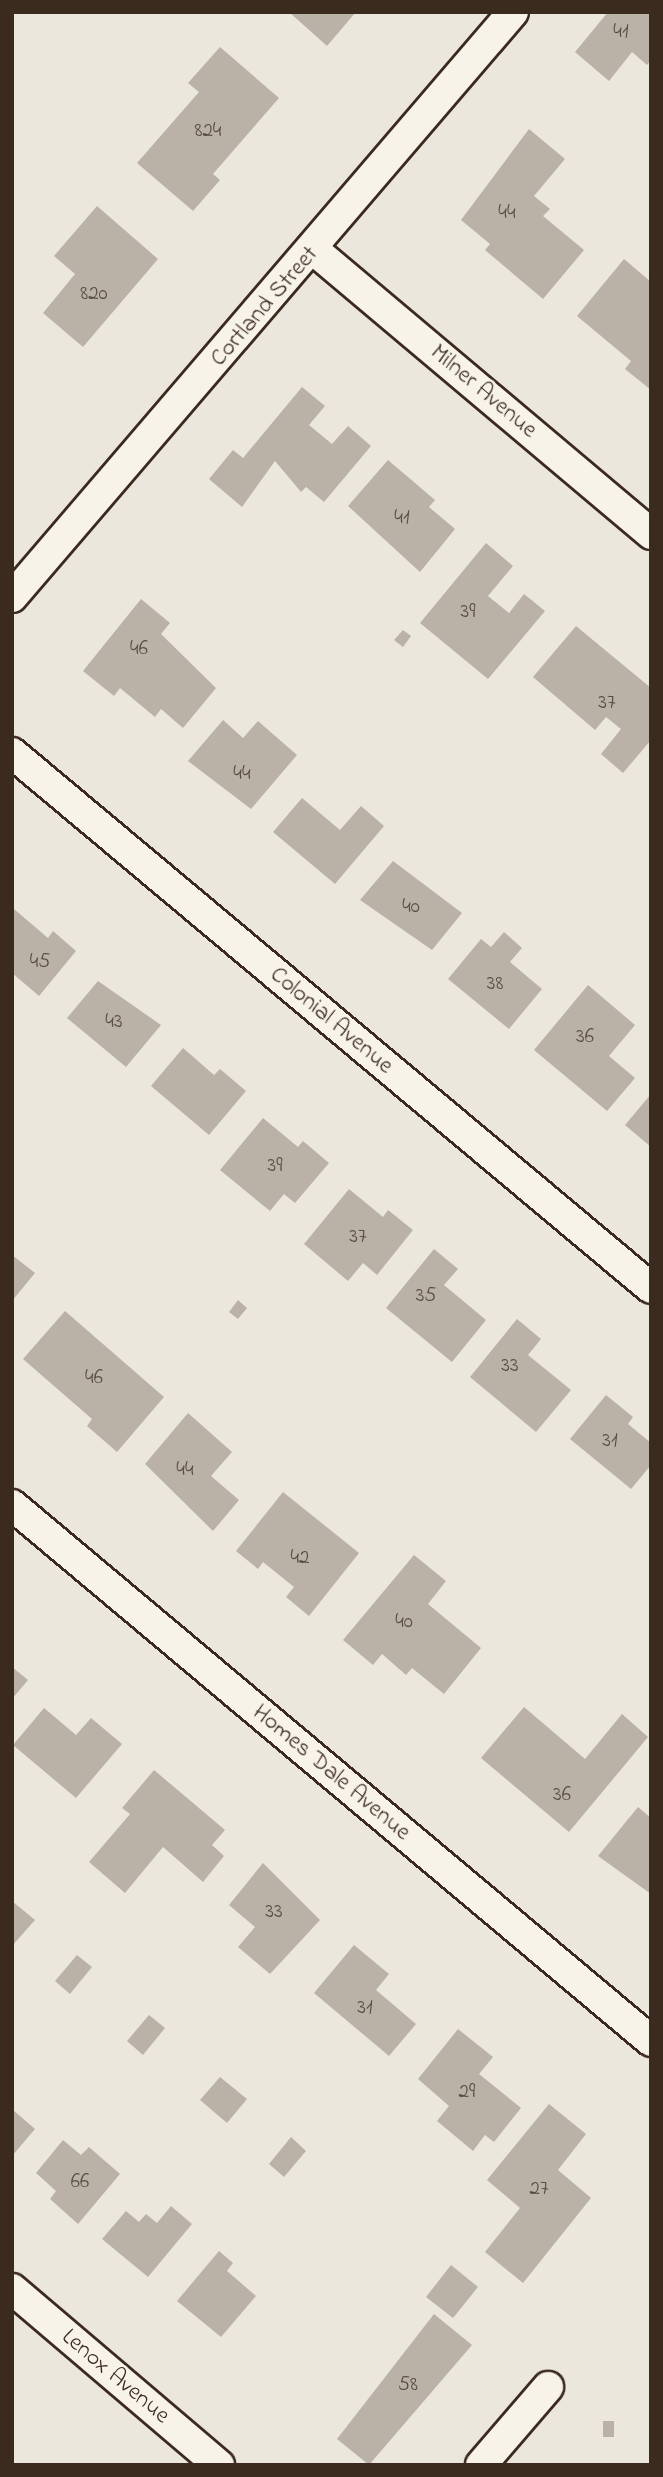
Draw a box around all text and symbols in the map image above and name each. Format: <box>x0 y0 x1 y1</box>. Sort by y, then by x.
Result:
house number: 41 <box>613 19 629 45</box>
house number: 824 <box>195 118 221 144</box>
house number: 44 <box>498 200 516 226</box>
street label: Cortland Street <box>205 241 325 373</box>
house number: 820 <box>80 281 108 307</box>
street label: Milner Avenue <box>424 339 542 445</box>
house number: 41 <box>394 505 410 531</box>
house number: 39 <box>461 599 475 625</box>
house number: 46 <box>130 636 148 662</box>
house number: 37 <box>598 690 616 716</box>
house number: 44 <box>233 761 251 787</box>
house number: 40 <box>402 894 420 920</box>
house number: 45 <box>30 949 50 975</box>
street label: Colonial Avenue <box>263 961 399 1081</box>
house number: 38 <box>487 971 503 997</box>
house number: 43 <box>105 1009 123 1035</box>
house number: 36 <box>576 1024 594 1050</box>
house number: 39 <box>268 1153 282 1179</box>
house number: 37 <box>349 1224 367 1250</box>
house number: 35 <box>416 1283 436 1309</box>
house number: 33 <box>501 1353 519 1379</box>
house number: 46 <box>85 1365 103 1391</box>
house number: 31 <box>602 1428 618 1454</box>
house number: 44 <box>176 1457 194 1483</box>
house number: 42 <box>290 1545 310 1571</box>
house number: 40 <box>395 1609 413 1635</box>
street label: Homes Dale Avenue <box>246 1699 416 1847</box>
house number: 36 <box>553 1782 571 1808</box>
house number: 33 <box>265 1899 283 1925</box>
house number: 31 <box>357 1995 373 2021</box>
house number: 29 <box>459 2079 475 2105</box>
house number: 66 <box>71 2169 89 2195</box>
house number: 27 <box>529 2176 549 2202</box>
street label: Lenox Avenue <box>55 2323 175 2431</box>
house number: 58 <box>398 2372 418 2398</box>

